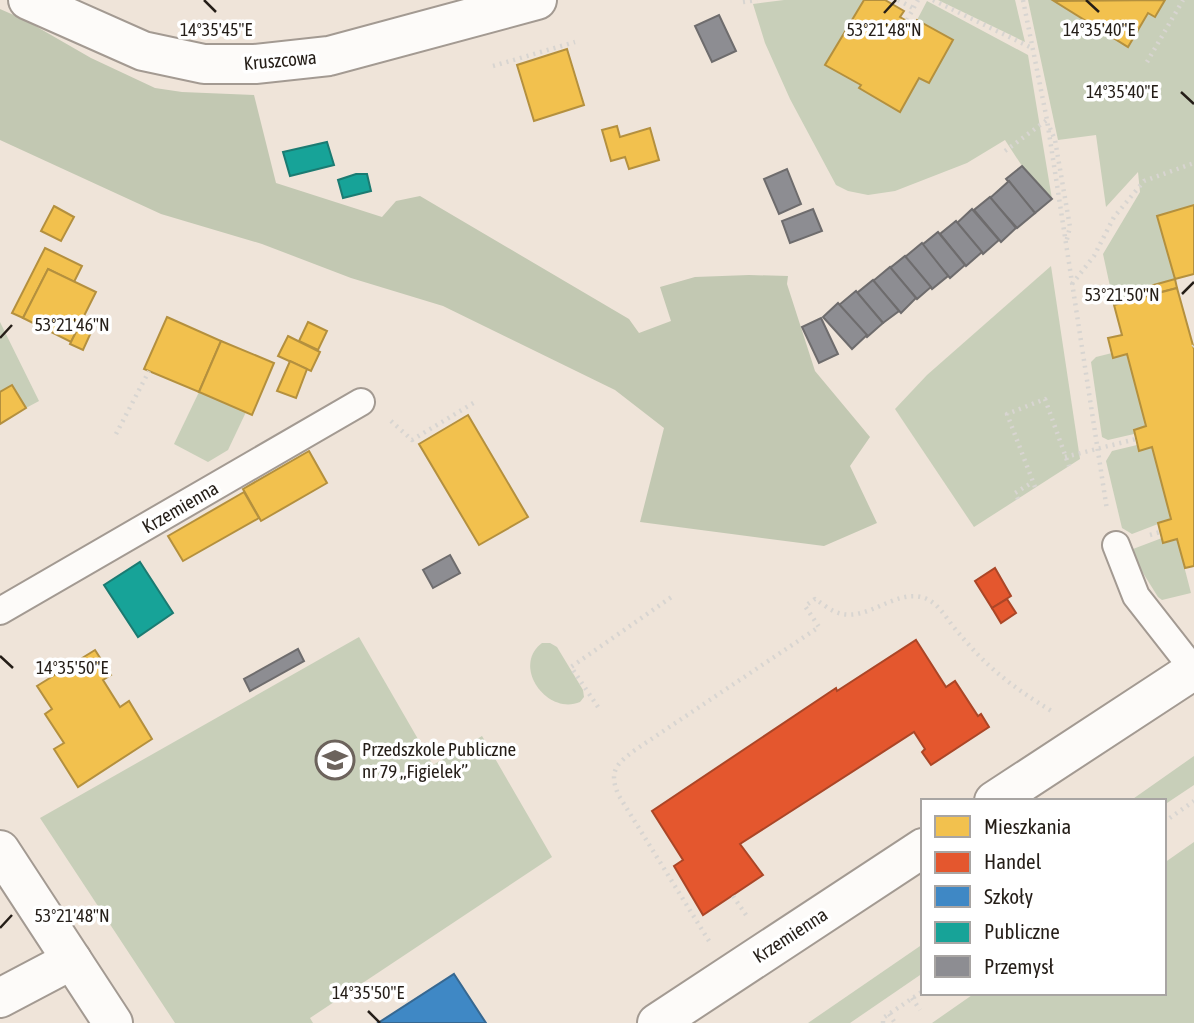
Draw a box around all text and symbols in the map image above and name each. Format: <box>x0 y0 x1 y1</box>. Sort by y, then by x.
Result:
text: 14°35'45"E <box>180 19 252 40</box>
text: 53°21'48"N <box>846 19 922 40</box>
text: 14°35'40"E <box>1063 19 1135 40</box>
street label: Kruszcowa <box>243 46 317 74</box>
text: 14°35'40"E <box>1086 81 1158 102</box>
text: 53°21'50"N <box>1084 284 1160 305</box>
text: 53°21'46"N <box>34 314 110 335</box>
street label: Krzemienna <box>138 476 222 538</box>
text: 14°35'50"E <box>36 657 108 678</box>
place label: Przedszkole Publiczne nr 79 „Figielek” <box>362 738 516 782</box>
school or university icon: Przedszkole Publiczne nr 79 „Figielek” <box>314 739 356 781</box>
legend <box>921 799 1166 995</box>
text: Mieszkania <box>984 814 1071 838</box>
text: Handel <box>984 849 1042 873</box>
text: Szkoły <box>984 884 1033 908</box>
street label: Krzemienna <box>749 903 831 967</box>
text: 53°21'48"N <box>34 905 110 926</box>
text: Publiczne <box>984 919 1060 943</box>
text: Przemysł <box>984 954 1055 978</box>
text: 14°35'50"E <box>332 982 404 1003</box>

